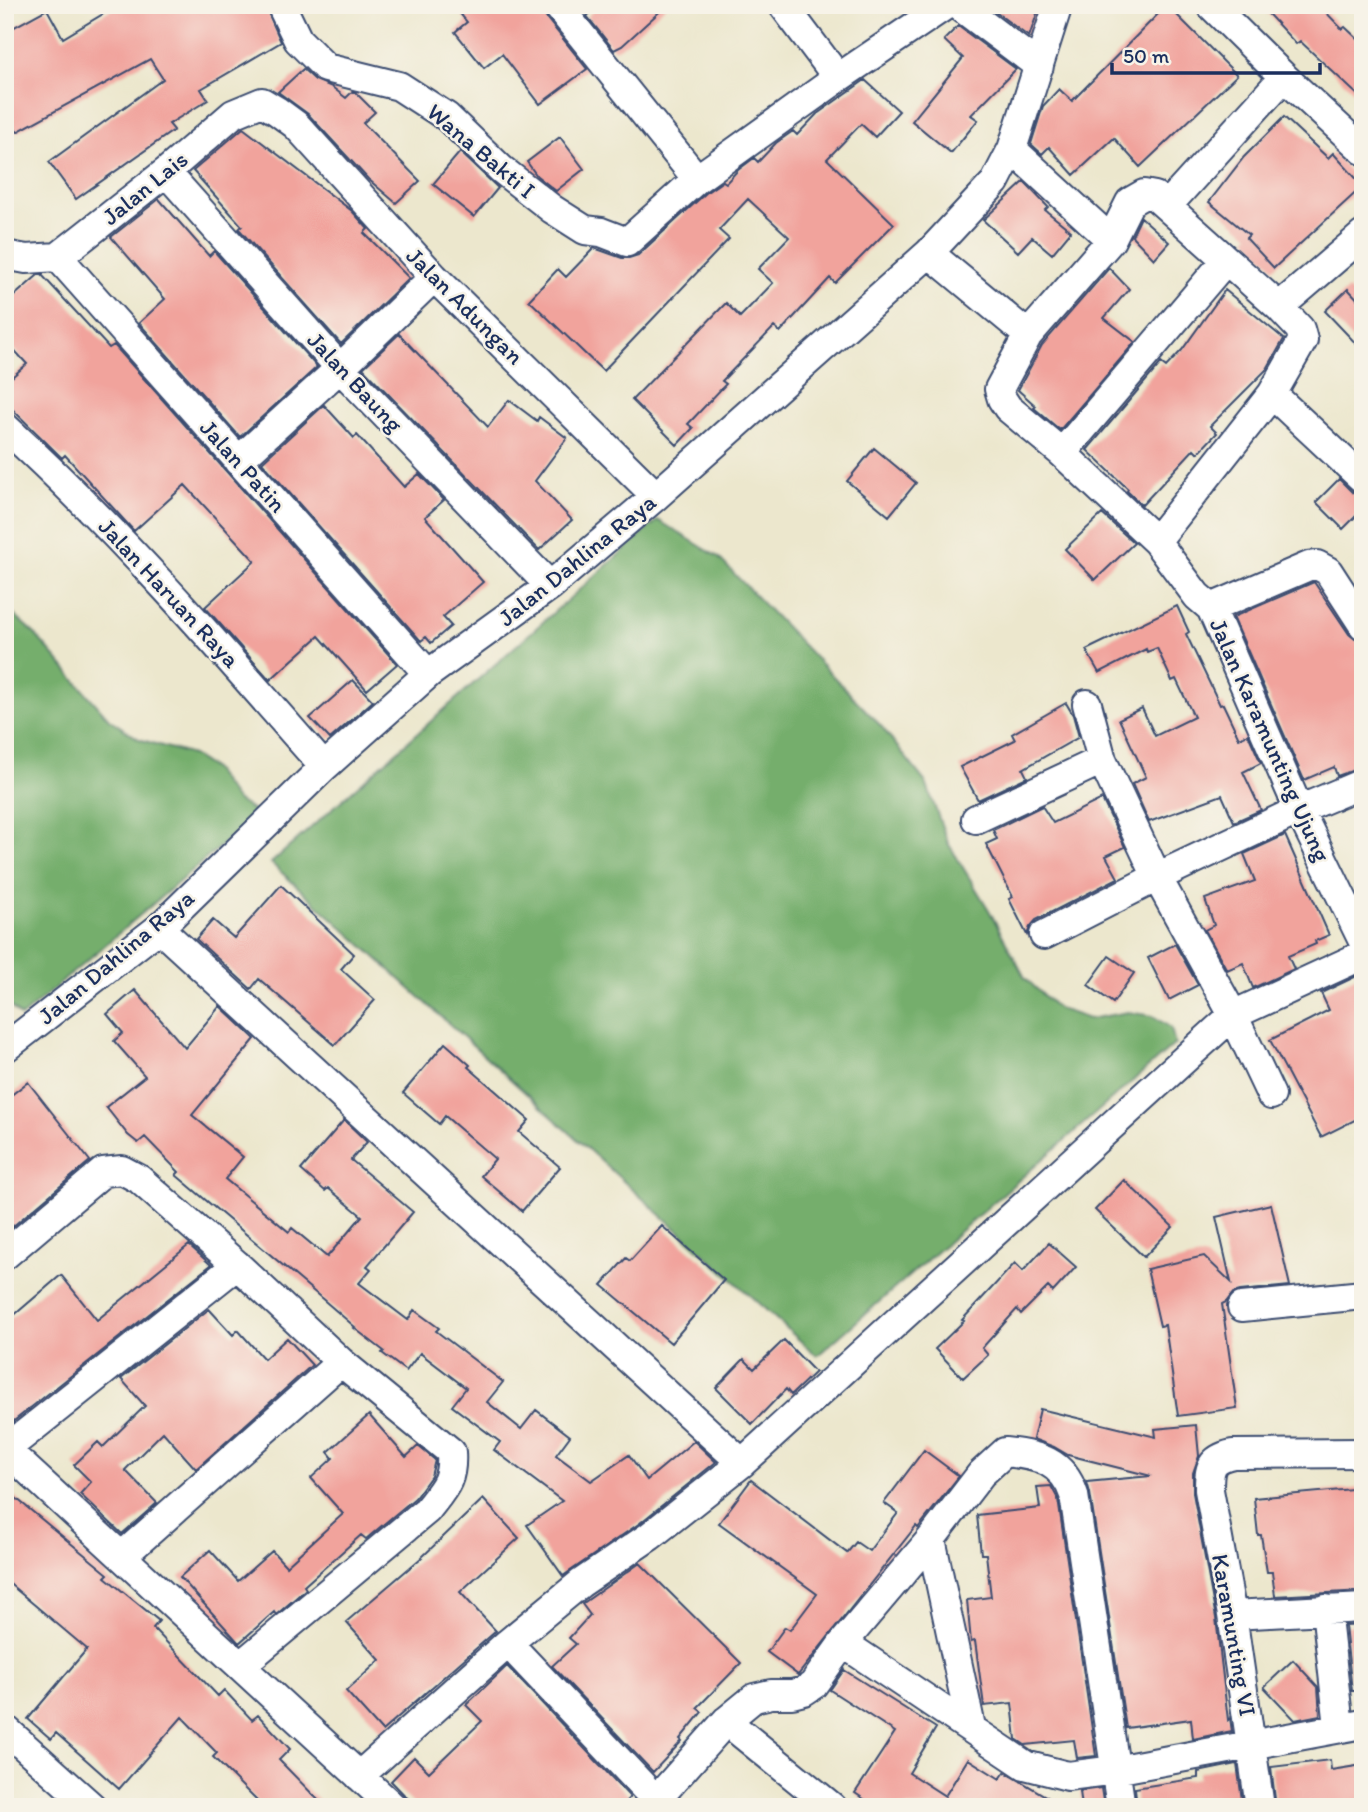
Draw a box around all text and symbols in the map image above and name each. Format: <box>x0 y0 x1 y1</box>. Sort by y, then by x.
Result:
scale bar <box>1112 32 1321 76</box>
text: 50 m <box>1123 43 1170 68</box>
street label: Wana Bakti I <box>421 97 541 204</box>
street label: Jalan Lais <box>96 144 193 231</box>
street label: Jalan Adungan <box>401 241 530 371</box>
street label: Jalan Baung <box>301 325 410 439</box>
street label: Jalan Patin <box>194 413 293 519</box>
street label: Jalan Dahlina Raya <box>492 487 662 632</box>
street label: Jalan Haruan Raya <box>93 512 246 674</box>
street label: Jalan Karamunting Ujung <box>1204 614 1338 867</box>
street label: Jalan Dahlina Raya <box>32 883 200 1030</box>
street label: Karamunting VI <box>1206 1552 1263 1718</box>

